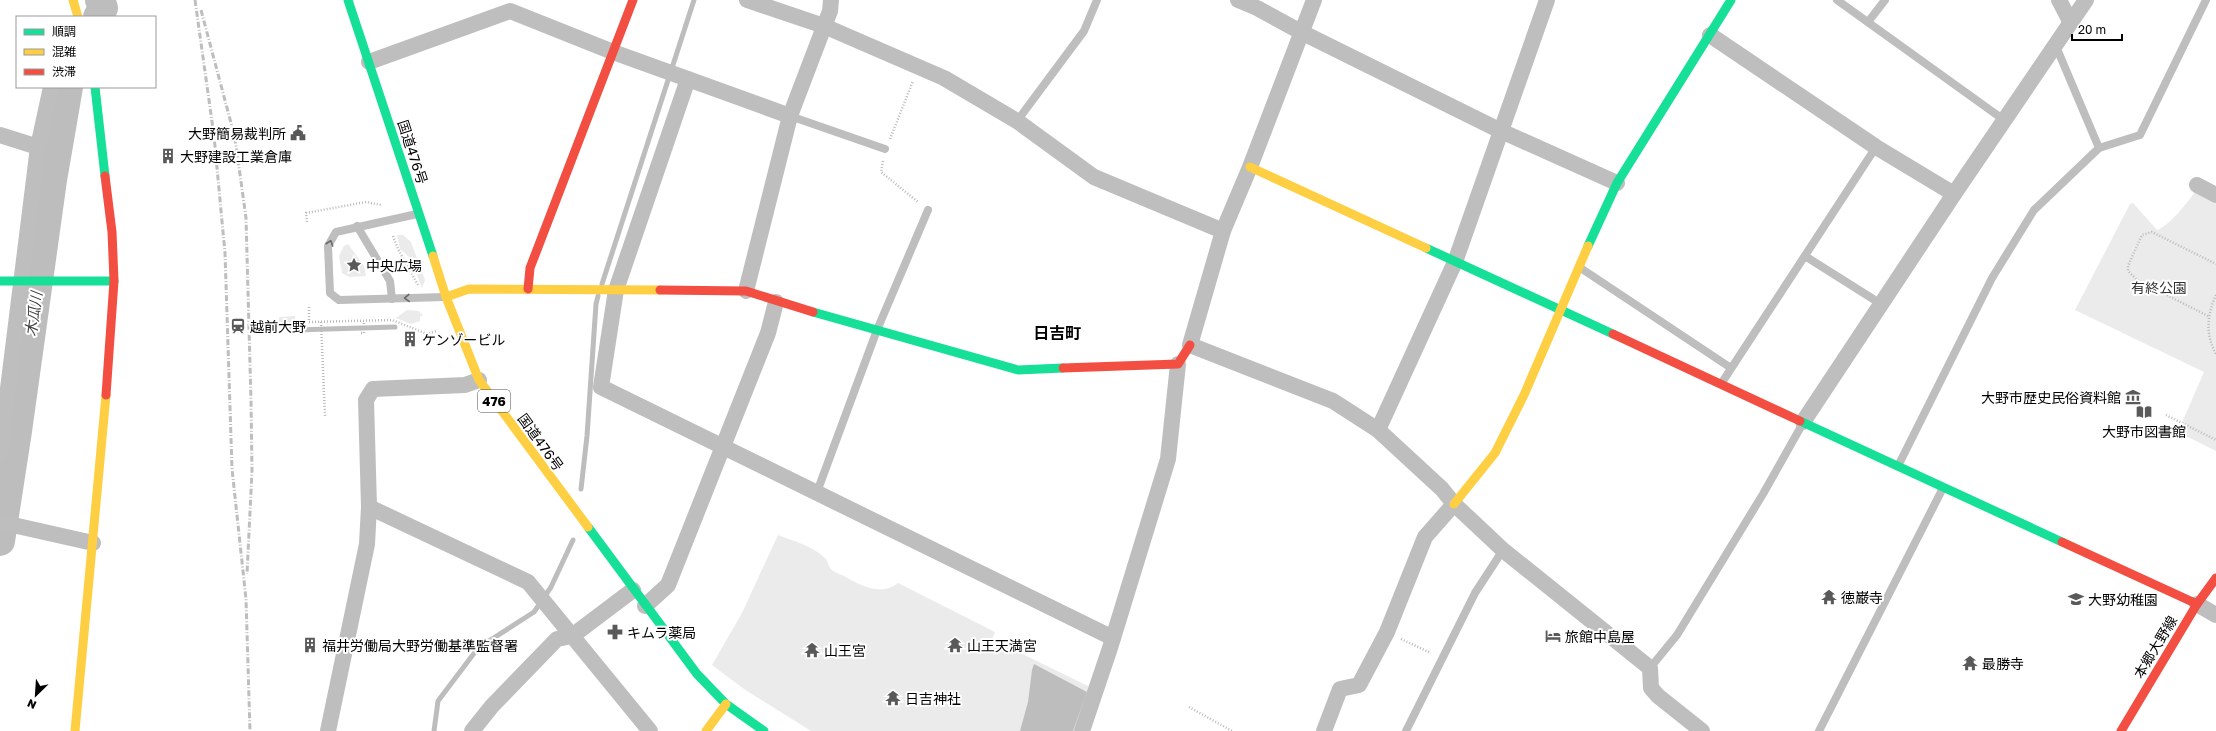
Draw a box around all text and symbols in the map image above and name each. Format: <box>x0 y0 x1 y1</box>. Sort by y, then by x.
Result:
legend <box>16 16 156 88</box>
scale bar <box>2072 16 2122 42</box>
text: 20 m <box>2078 22 2106 37</box>
text: 順調 <box>52 24 76 39</box>
text: 混雑 <box>52 44 76 59</box>
text: 渋滞 <box>52 64 76 79</box>
street label: 国道476号 <box>395 118 431 186</box>
public building icon: 大野簡易裁判所 <box>289 124 307 142</box>
place label: 大野簡易裁判所 <box>188 125 286 142</box>
building icon: 大野建設工業倉庫 <box>159 147 177 165</box>
place label: 大野建設工業倉庫 <box>180 148 292 165</box>
one-way arrow <box>325 239 334 246</box>
place icon: 中央広場 <box>345 256 363 274</box>
place label: 中央広場 <box>366 257 422 274</box>
park label: 有終公園 <box>2131 279 2187 296</box>
water label: 木瓜川 <box>21 288 45 338</box>
one-way arrow <box>404 294 410 302</box>
station icon: 越前大野 <box>229 317 247 335</box>
place label: 越前大野 <box>250 318 306 335</box>
district label: 日吉町 <box>1033 323 1081 343</box>
building icon: ケンゾービル <box>401 330 419 348</box>
place label: ケンゾービル <box>422 331 506 348</box>
museum icon: 大野市歴史民俗資料館 <box>2124 388 2142 406</box>
place label: 大野市歴史民俗資料館 <box>1981 389 2121 406</box>
road number: 476 <box>478 390 510 412</box>
library icon: 大野市図書館 <box>2135 403 2153 421</box>
street label: 国道476号 <box>515 410 567 474</box>
place label: 大野市図書館 <box>2102 423 2186 440</box>
temple icon: 徳巌寺 <box>1820 588 1838 606</box>
place label: 徳巌寺 <box>1841 589 1883 606</box>
school or university icon: 大野幼稚園 <box>2067 590 2085 608</box>
place label: 大野幼稚園 <box>2088 591 2158 608</box>
street label: 本郷大野線 <box>2130 613 2180 681</box>
pharmacy icon: キムラ薬局 <box>606 623 624 641</box>
place label: キムラ薬局 <box>627 624 696 641</box>
hotel icon: 旅館中島屋 <box>1544 627 1562 645</box>
place label: 旅館中島屋 <box>1565 628 1635 645</box>
building icon: 福井労働局大野労働基準監督署 <box>301 636 319 654</box>
temple icon: 山王天満宮 <box>946 636 964 654</box>
place label: 福井労働局大野労働基準監督署 <box>322 637 518 654</box>
place label: 山王天満宮 <box>967 637 1037 654</box>
temple icon: 山王宮 <box>803 641 821 659</box>
place label: 山王宮 <box>824 642 866 659</box>
temple icon: 最勝寺 <box>1961 654 1979 672</box>
place label: 最勝寺 <box>1982 655 2024 672</box>
north arrow <box>16 675 56 715</box>
temple icon: 日吉神社 <box>884 689 902 707</box>
place label: 日吉神社 <box>905 690 961 707</box>
text: N <box>25 697 38 712</box>

